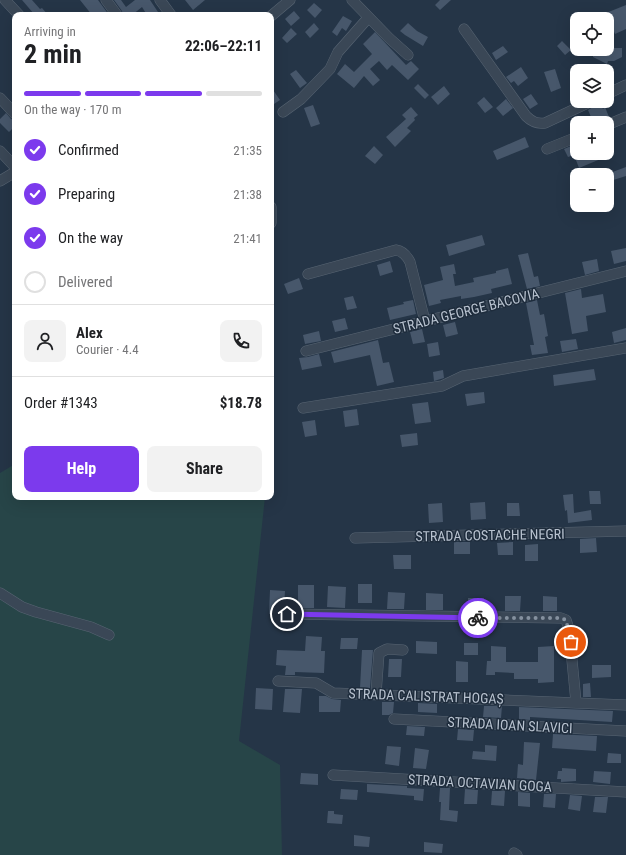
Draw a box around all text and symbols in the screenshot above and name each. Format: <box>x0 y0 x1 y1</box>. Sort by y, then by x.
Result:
map controls <box>570 12 614 212</box>
button: locate <box>570 12 614 56</box>
text: Arriving in <box>24 24 76 39</box>
text: 22:06–22:11 <box>185 37 262 55</box>
text: 2 min <box>24 39 82 69</box>
button: layers <box>570 64 614 108</box>
text: On the way · 170 m <box>24 102 121 117</box>
button: + <box>570 116 614 160</box>
icon: check <box>24 139 46 161</box>
text: Confirmed <box>58 141 119 159</box>
text: 21:35 <box>233 143 262 158</box>
button: − <box>570 168 614 212</box>
icon: check <box>24 183 46 205</box>
text: Preparing <box>58 185 115 203</box>
text: 21:38 <box>233 187 262 202</box>
icon: check <box>24 227 46 249</box>
text: On the way <box>58 229 123 247</box>
text: 21:41 <box>233 231 262 246</box>
text: Delivered <box>58 273 113 291</box>
street label: STRADA GEORGE BACOVIA <box>391 285 541 337</box>
button: person <box>24 320 66 362</box>
button: phone <box>220 320 262 362</box>
text: Alex <box>76 324 103 342</box>
text: Courier · 4.4 <box>76 342 139 357</box>
text: Order #1343 <box>24 394 98 412</box>
text: $18.78 <box>220 394 262 412</box>
button: Help <box>24 446 139 492</box>
button: Share <box>147 446 262 492</box>
street label: STRADA COSTACHE NEGRI <box>415 526 565 544</box>
pin <box>270 597 304 631</box>
courier <box>458 598 498 638</box>
icon: home <box>276 603 298 625</box>
icon: bike <box>467 607 489 629</box>
pin <box>554 625 588 659</box>
icon: bag <box>560 631 582 653</box>
street label: STRADA CALISTRAT HOGAȘ <box>348 685 504 708</box>
street label: STRADA IOAN SLAVICI <box>447 714 573 736</box>
street label: STRADA OCTAVIAN GOGA <box>408 771 552 795</box>

